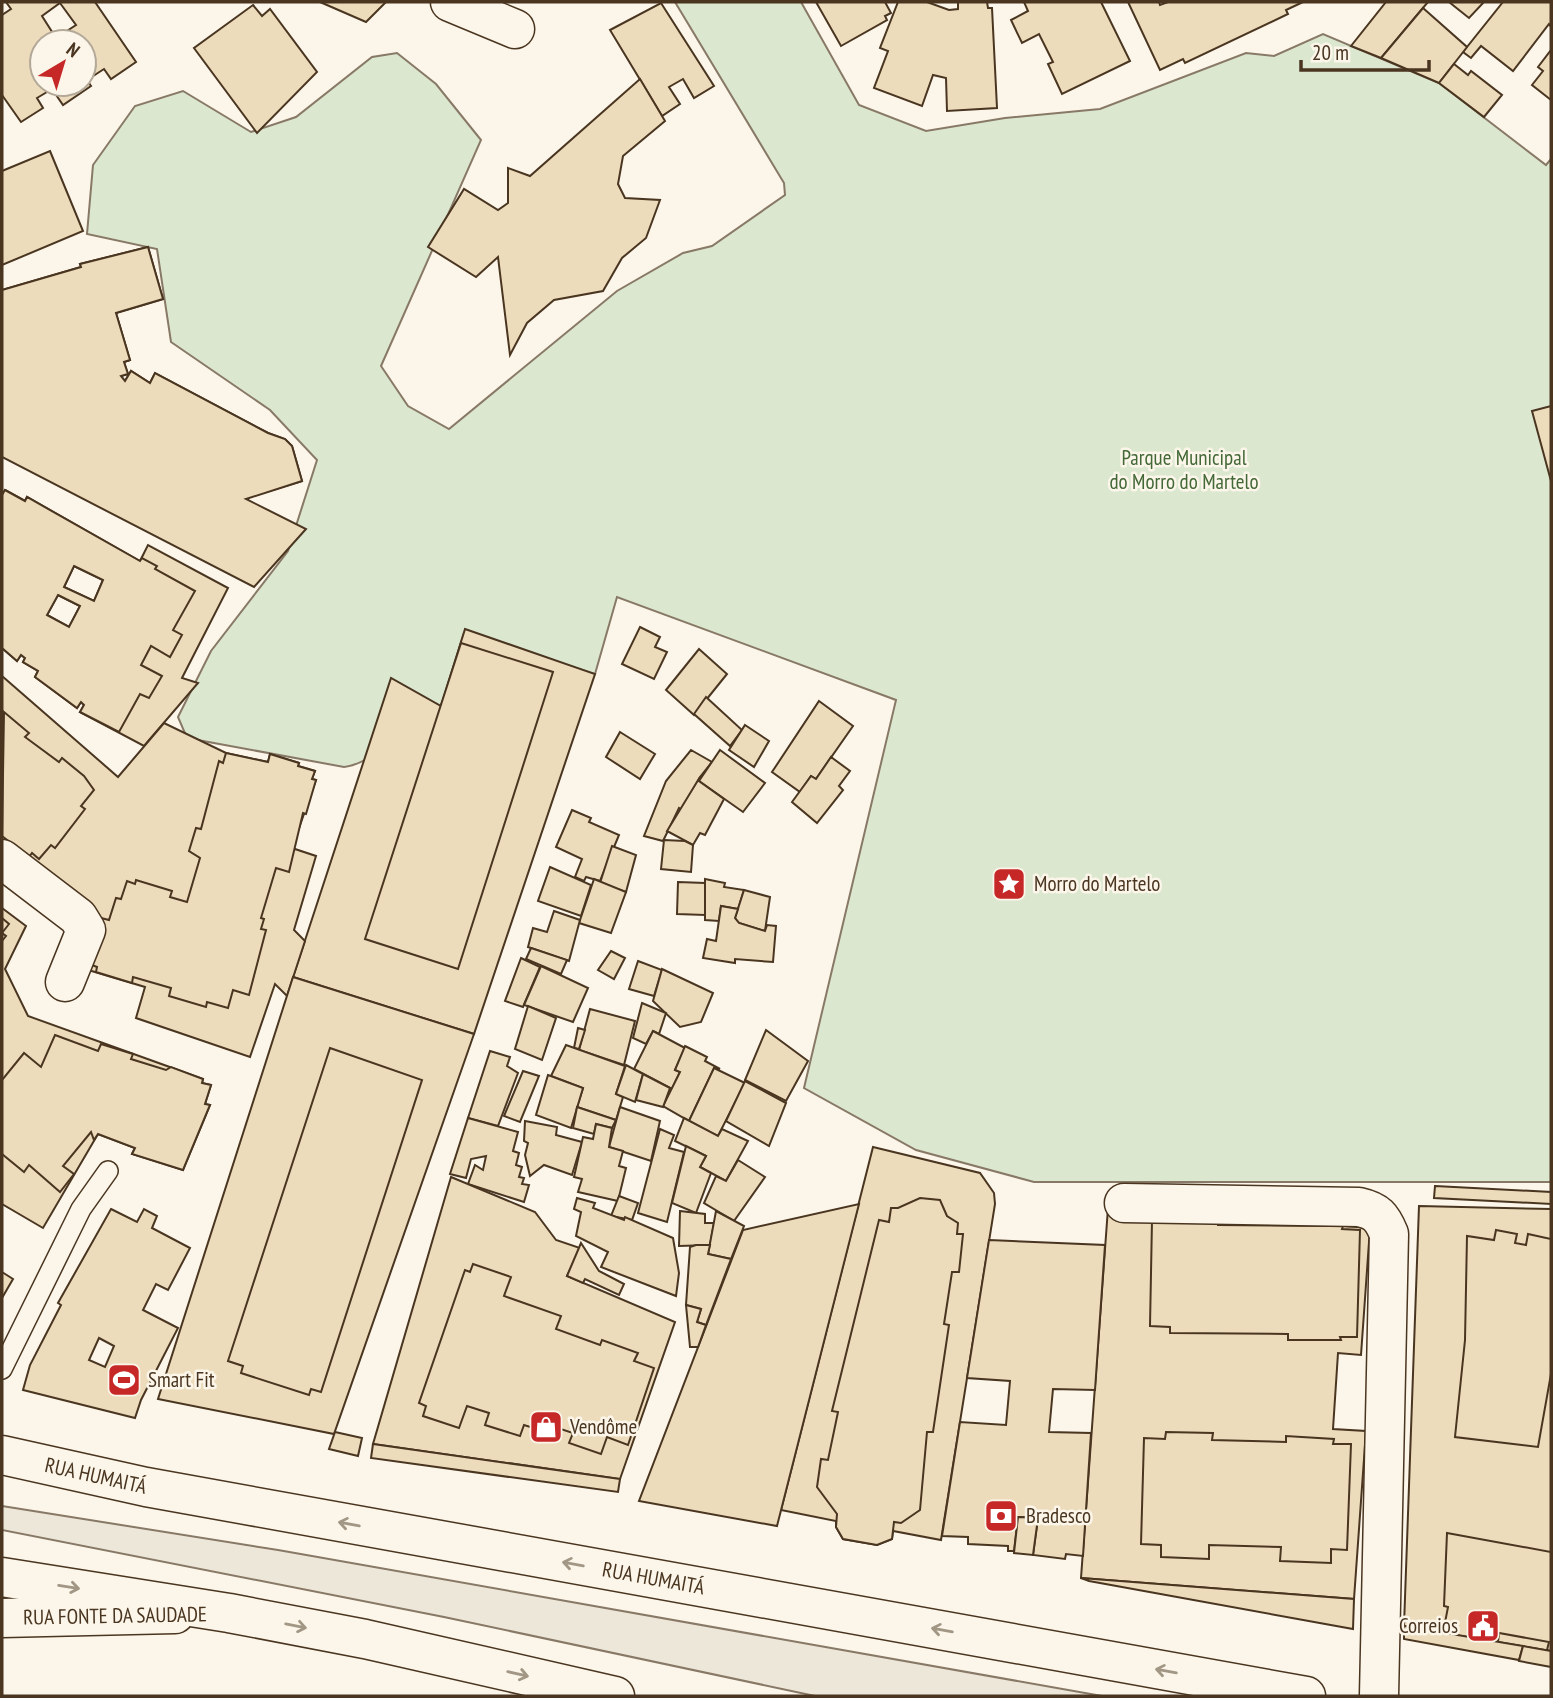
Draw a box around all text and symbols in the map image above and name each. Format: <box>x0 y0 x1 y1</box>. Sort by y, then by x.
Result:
north arrow <box>28 28 98 98</box>
scale bar <box>1301 28 1429 72</box>
text: N <box>62 37 85 62</box>
text: 20 m <box>1312 39 1349 66</box>
park label: Parque Municipal do Morro do Martelo <box>1110 444 1259 495</box>
place icon: Morro do Martelo <box>990 865 1028 903</box>
place label: Morro do Martelo <box>1034 870 1160 897</box>
sports icon: Smart Fit <box>105 1361 143 1399</box>
place label: Smart Fit <box>148 1366 215 1393</box>
shop icon: Vendôme <box>527 1408 565 1446</box>
place label: Vendôme <box>569 1413 637 1440</box>
street label: RUA HUMAITÁ <box>42 1451 149 1500</box>
bank icon: Bradesco <box>982 1497 1020 1535</box>
place label: Bradesco <box>1026 1502 1091 1529</box>
one-way arrow <box>338 1517 361 1530</box>
street label: RUA HUMAITÁ <box>600 1555 707 1600</box>
one-way arrow <box>562 1557 585 1570</box>
one-way arrow <box>57 1581 80 1594</box>
street label: RUA FONTE DA SAUDADE <box>23 1600 207 1631</box>
public building icon: Correios <box>1464 1607 1502 1645</box>
place label: Correios <box>1399 1612 1458 1639</box>
one-way arrow <box>284 1620 307 1633</box>
one-way arrow <box>931 1623 954 1636</box>
one-way arrow <box>1155 1663 1178 1677</box>
one-way arrow <box>506 1668 529 1681</box>

